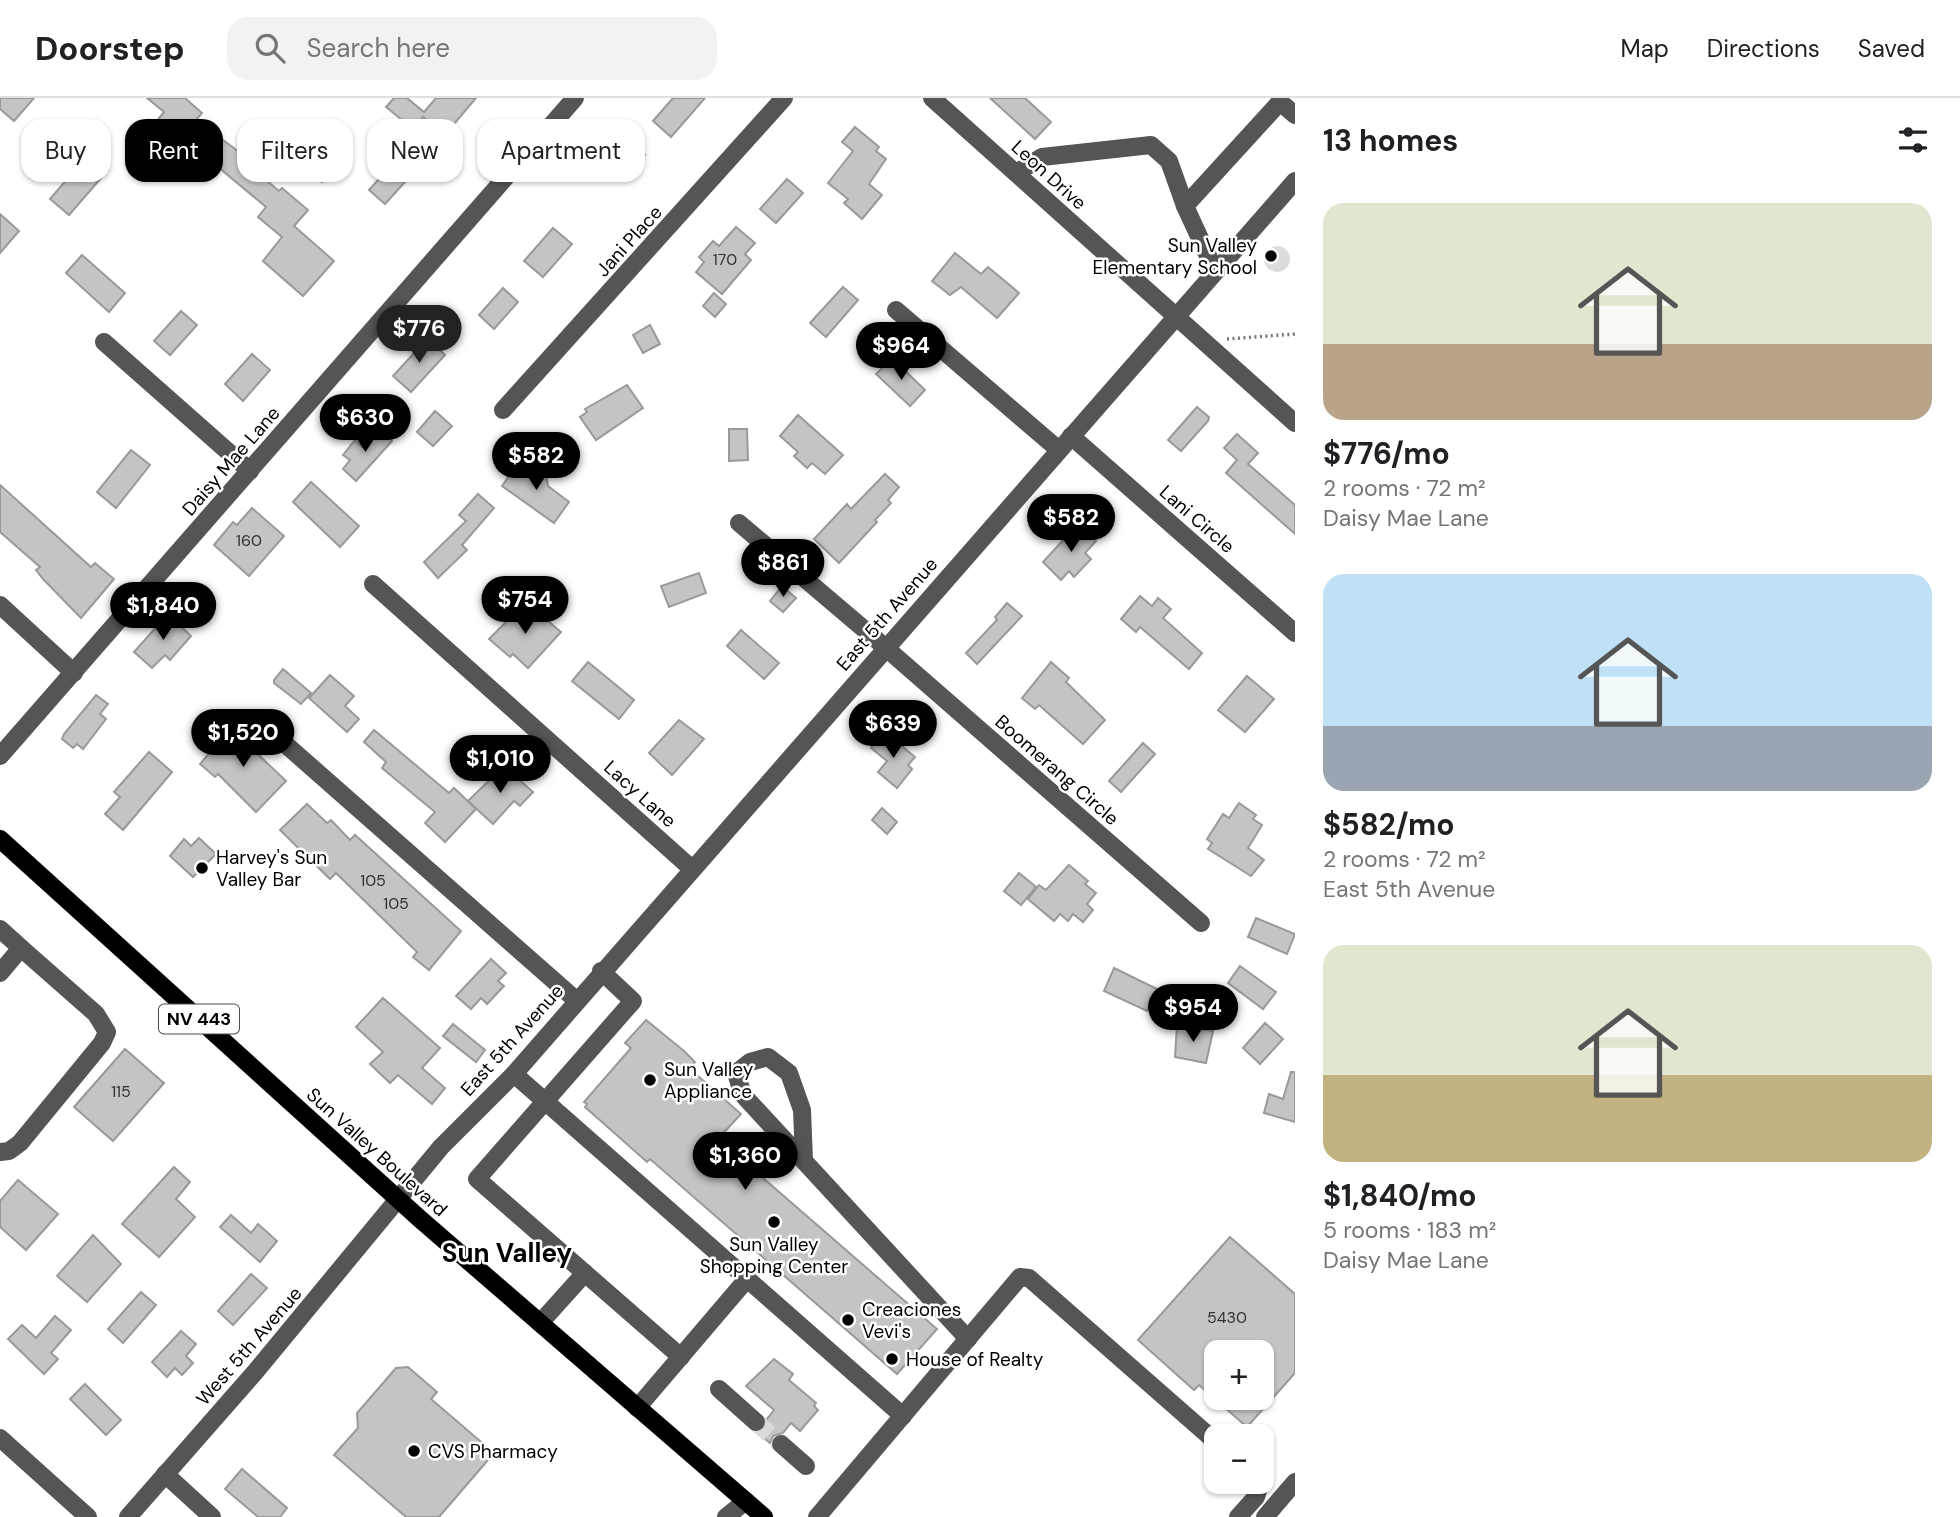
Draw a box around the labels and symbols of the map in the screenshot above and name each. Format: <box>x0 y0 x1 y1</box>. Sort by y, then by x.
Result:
street label: Leon Drive <box>1006 135 1092 215</box>
street label: Jani Place <box>590 200 668 282</box>
place label: Sun Valley Elementary School <box>1093 233 1257 280</box>
marker: Sun Valley Elementary School <box>1263 248 1279 264</box>
house number: 170 <box>713 249 737 270</box>
pin: $776 <box>378 306 460 365</box>
pin: $964 <box>860 322 942 382</box>
pin: $630 <box>324 394 406 454</box>
street label: Daisy Mae Lane <box>177 401 285 521</box>
pin: $582 <box>495 432 577 492</box>
street label: Lani Circle <box>1154 480 1240 558</box>
pin: $582 <box>1030 494 1112 554</box>
house number: 160 <box>236 530 262 551</box>
pin: $861 <box>742 540 824 599</box>
street label: East 5th Avenue <box>831 552 943 676</box>
pin: $754 <box>484 576 566 636</box>
pin: $1,840 <box>106 582 220 642</box>
pin: $639 <box>852 700 934 760</box>
street label: Boomerang Circle <box>990 709 1124 831</box>
pin: $1,520 <box>186 710 300 769</box>
pin: $1,010 <box>443 736 557 795</box>
street label: Lacy Lane <box>599 755 681 833</box>
place label: Harvey's Sun Valley Bar <box>216 845 327 892</box>
marker: Harvey's Sun Valley Bar <box>194 860 210 876</box>
house number: 105 <box>360 870 386 891</box>
house number: 105 <box>383 893 409 914</box>
street label: East 5th Avenue <box>455 979 569 1101</box>
pin: $954 <box>1152 984 1234 1044</box>
road number: NV 443 <box>159 1004 239 1034</box>
place label: Sun Valley Appliance <box>664 1057 754 1104</box>
marker: Sun Valley Appliance <box>642 1072 658 1088</box>
house number: 115 <box>111 1081 131 1102</box>
street label: Sun Valley Boulevard <box>301 1082 453 1222</box>
pin: $1,360 <box>688 1132 802 1192</box>
marker: Sun Valley Shopping Center <box>766 1214 782 1230</box>
place label: Sun Valley Shopping Center <box>700 1232 848 1279</box>
district label: Sun Valley <box>442 1236 572 1270</box>
street label: West 5th Avenue <box>191 1281 307 1411</box>
place label: Creaciones Vevi's <box>862 1297 961 1344</box>
house number: 5430 <box>1207 1307 1247 1328</box>
marker: Creaciones Vevi's <box>840 1312 856 1328</box>
place label: House of Realty <box>906 1347 1044 1372</box>
marker: House of Realty <box>884 1351 900 1367</box>
place label: CVS Pharmacy <box>428 1439 558 1464</box>
marker: CVS Pharmacy <box>406 1443 422 1459</box>

